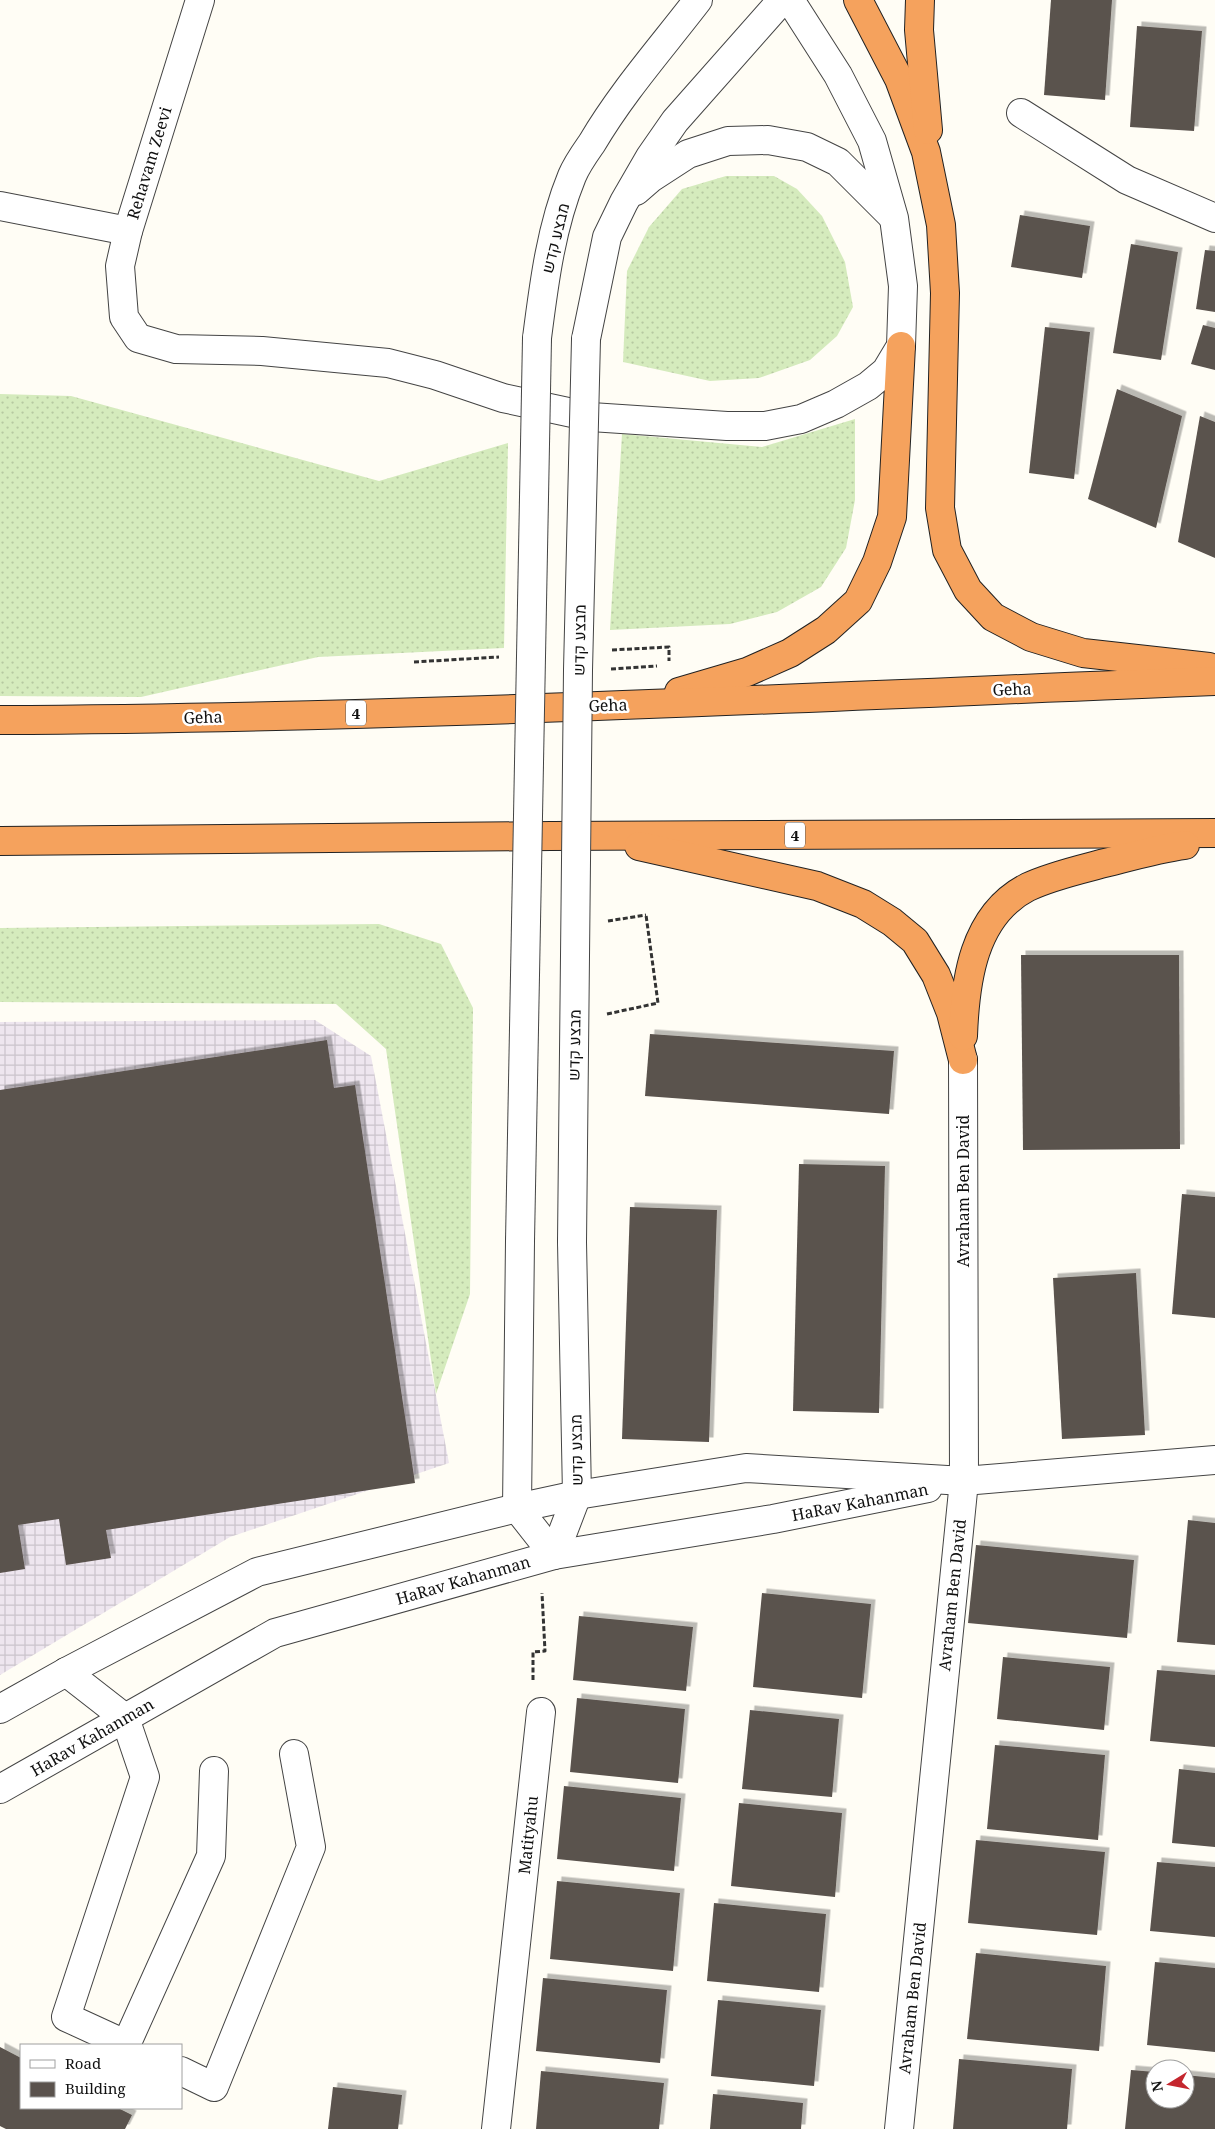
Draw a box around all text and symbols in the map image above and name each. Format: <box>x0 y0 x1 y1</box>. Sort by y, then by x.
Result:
street label: Rehavam Zeevi <box>121 104 177 222</box>
street label: מבצע קדש <box>536 201 574 275</box>
street label: מבצע קדש <box>567 604 591 676</box>
street label: Geha <box>992 677 1032 701</box>
street label: Geha <box>588 693 628 717</box>
road number: 4 <box>346 700 366 726</box>
street label: Geha <box>183 705 223 729</box>
road number: 4 <box>785 822 805 848</box>
street label: מבצע קדש <box>562 1009 586 1081</box>
street label: Avraham Ben David <box>952 1115 974 1267</box>
street label: מבצע קדש <box>564 1414 588 1486</box>
street label: HaRav Kahanman <box>790 1478 930 1526</box>
street label: Avraham Ben David <box>933 1518 971 1672</box>
street label: HaRav Kahanman <box>393 1550 533 1610</box>
street label: HaRav Kahanman <box>26 1693 158 1781</box>
street label: Matityahu <box>513 1795 543 1875</box>
street label: Avraham Ben David <box>893 1921 931 2075</box>
legend <box>20 2044 182 2109</box>
text: Road <box>65 2053 101 2073</box>
north arrow <box>1145 2059 1195 2109</box>
text: Building <box>65 2078 126 2098</box>
text: N <box>1146 2079 1167 2093</box>

